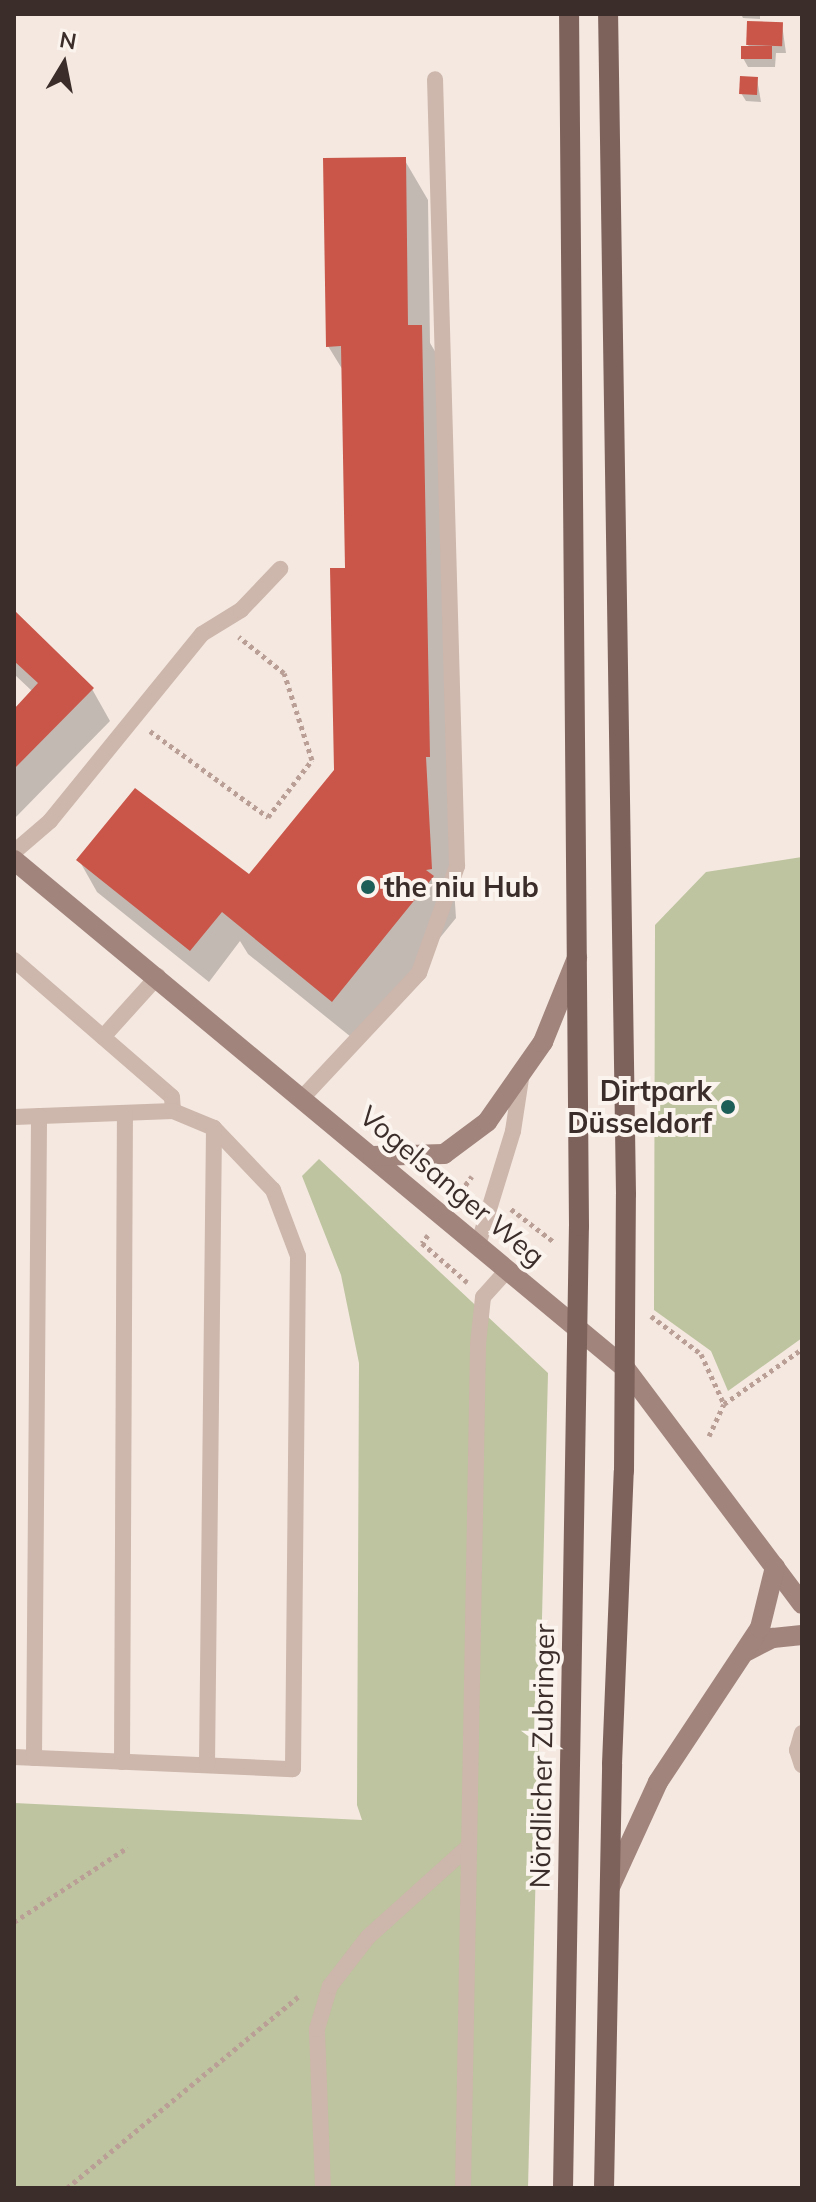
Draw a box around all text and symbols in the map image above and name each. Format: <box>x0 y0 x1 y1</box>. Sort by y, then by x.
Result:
north arrow <box>24 24 104 104</box>
text: N <box>58 25 79 56</box>
place label: the niu Hub <box>384 870 539 904</box>
marker: the niu Hub <box>359 878 377 896</box>
place label: Dirtpark Düsseldorf <box>567 1074 712 1140</box>
marker: Dirtpark Düsseldorf <box>719 1098 737 1116</box>
street label: Vogelsanger Weg <box>353 1099 551 1273</box>
street label: Nördlicher Zubringer <box>523 1623 561 1889</box>

